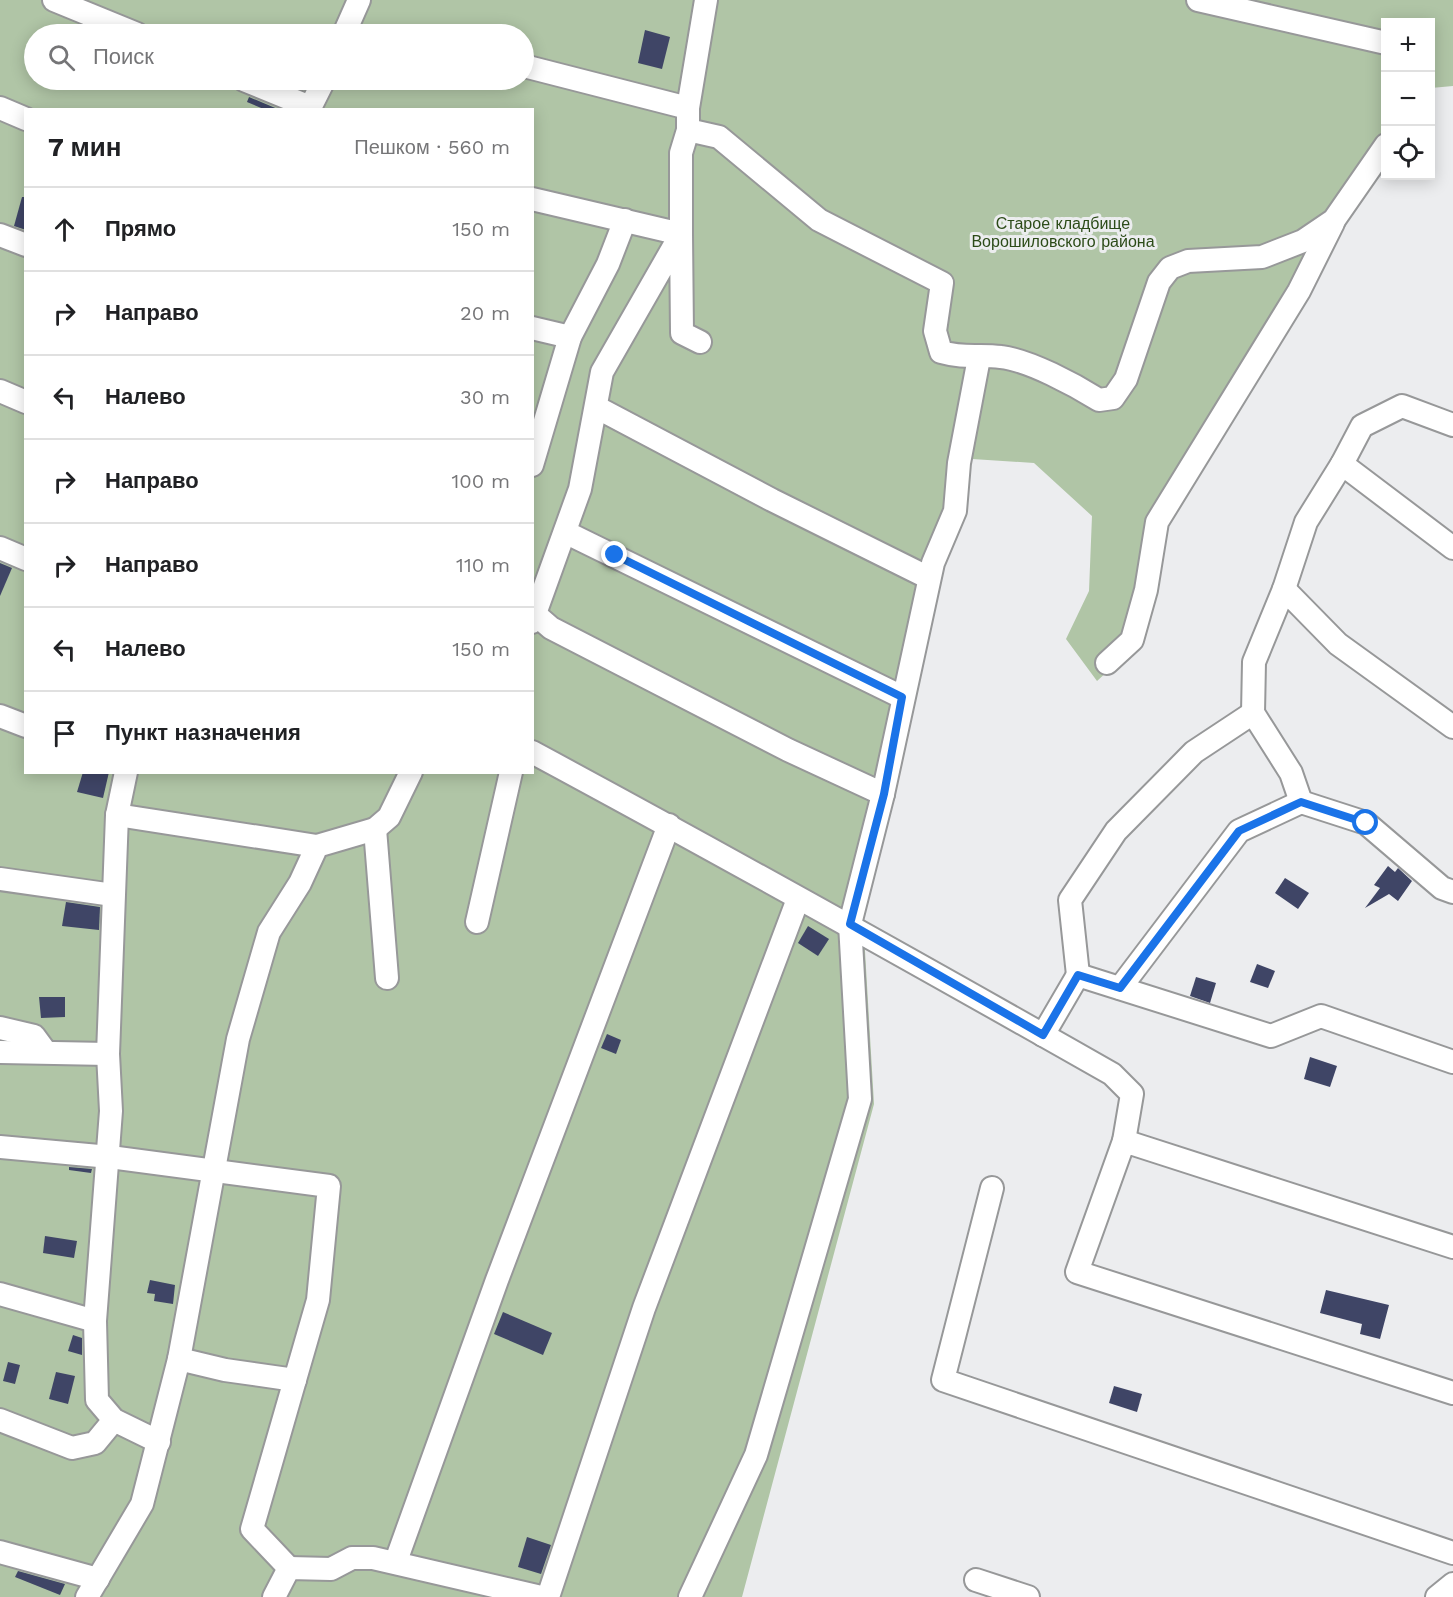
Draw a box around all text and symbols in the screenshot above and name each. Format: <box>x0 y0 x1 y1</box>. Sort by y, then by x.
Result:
map controls <box>1381 18 1435 180</box>
button: + <box>1381 18 1435 72</box>
search box <box>24 24 534 90</box>
icon: search <box>45 41 78 74</box>
text: Поиск <box>93 44 154 69</box>
button: − <box>1381 72 1435 126</box>
button: locate <box>1381 126 1435 180</box>
text: 7 мин <box>48 132 122 162</box>
text: Пешком · 560 m <box>354 135 510 159</box>
icon: ahead <box>48 213 81 246</box>
park label: Старое кладбище Ворошиловского района <box>971 214 1155 251</box>
text: Прямо <box>105 216 176 241</box>
text: 150 m <box>452 217 510 241</box>
icon: right <box>48 297 81 330</box>
text: Направо <box>105 300 199 325</box>
text: 20 m <box>460 301 510 325</box>
icon: left <box>48 381 81 414</box>
text: Налево <box>105 384 186 409</box>
text: 30 m <box>460 385 510 409</box>
icon: right <box>48 465 81 498</box>
text: Направо <box>105 468 199 493</box>
text: 100 m <box>451 469 510 493</box>
route end <box>601 541 627 567</box>
icon: right <box>48 549 81 582</box>
text: Направо <box>105 552 199 577</box>
text: 110 m <box>456 553 510 577</box>
icon: left <box>48 633 81 666</box>
text: Налево <box>105 636 186 661</box>
text: 150 m <box>452 637 510 661</box>
icon: arrive <box>48 717 81 750</box>
text: Пункт назначения <box>105 720 301 745</box>
route start <box>1352 809 1378 835</box>

